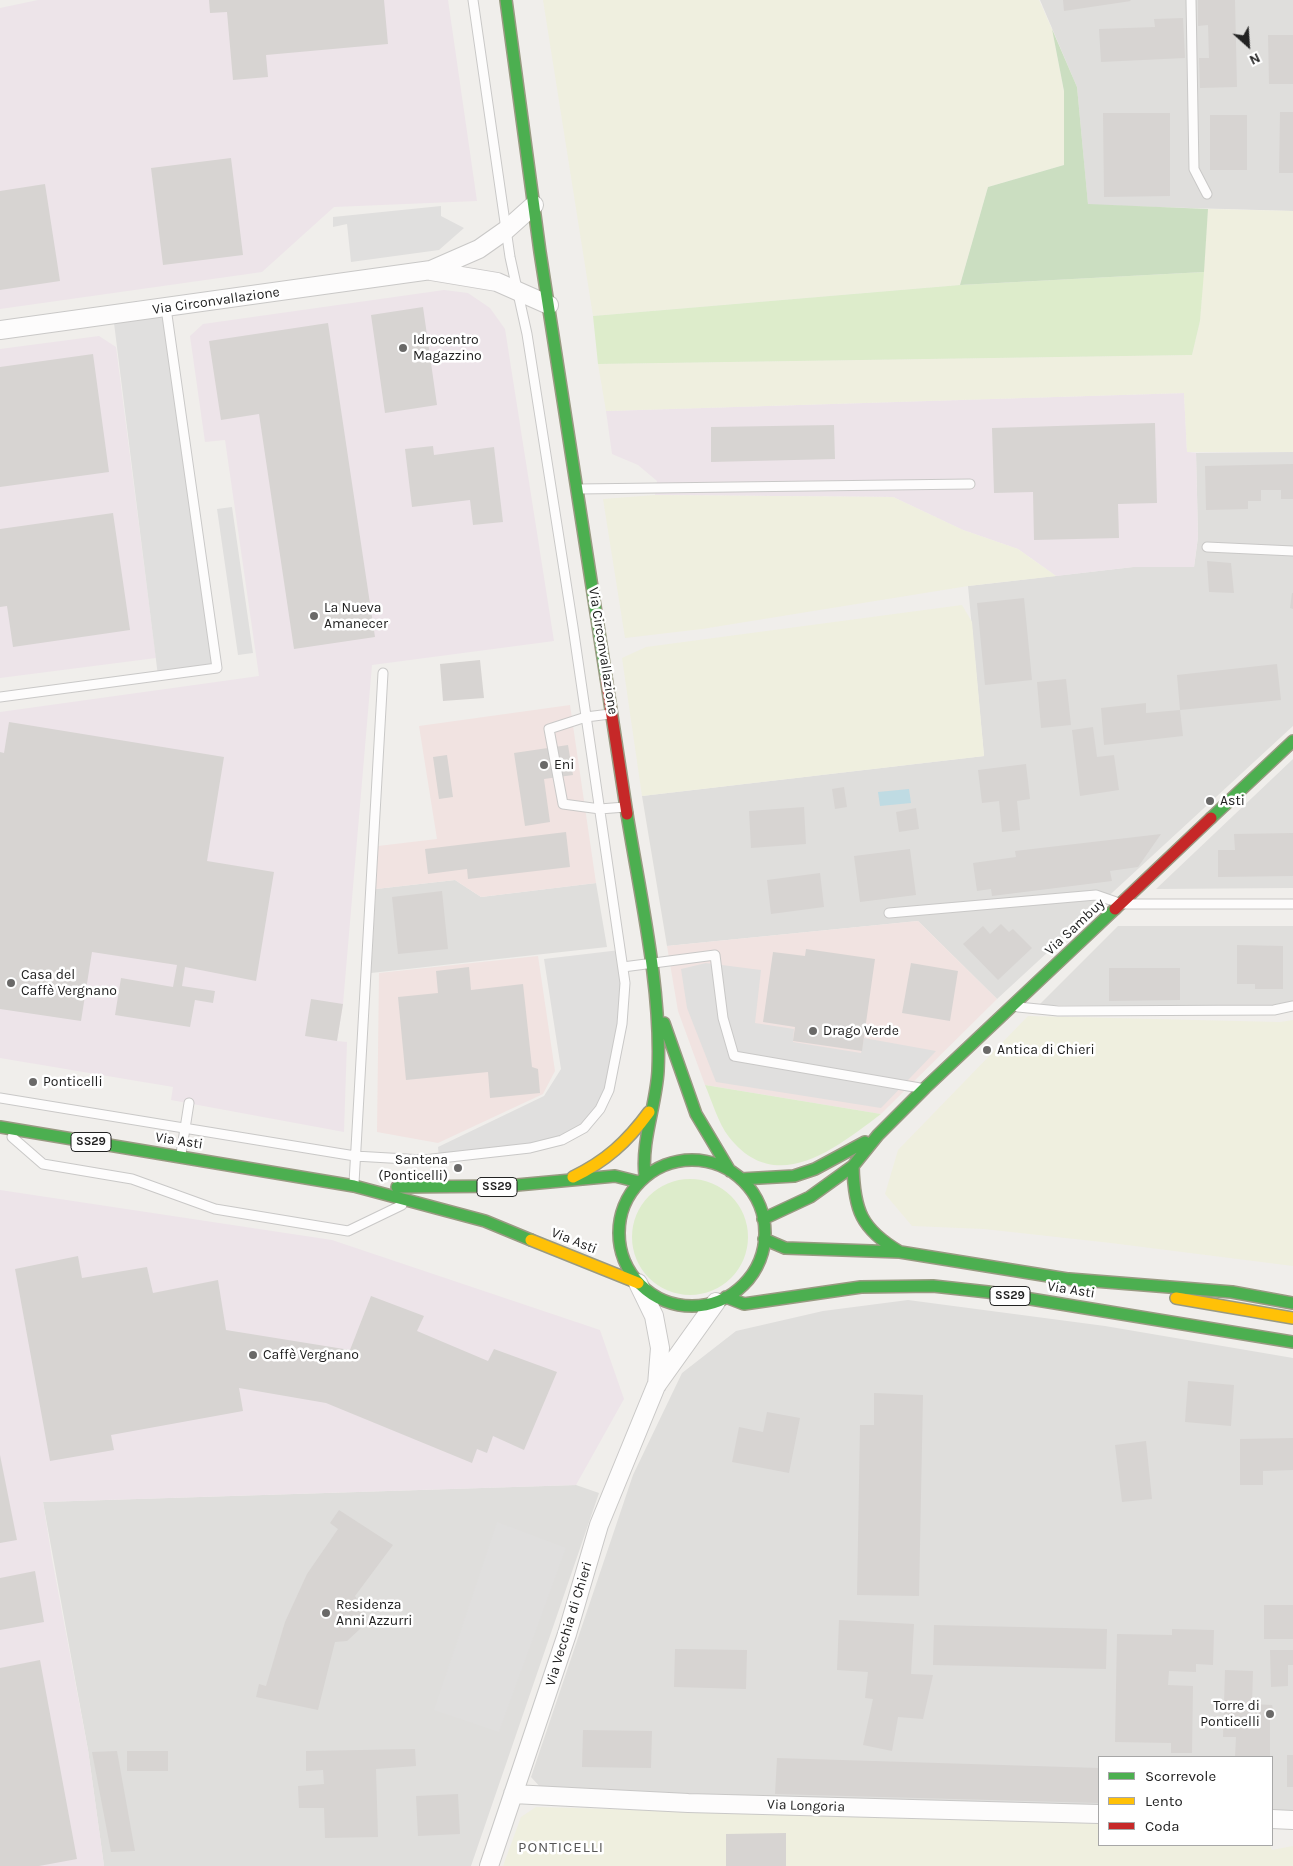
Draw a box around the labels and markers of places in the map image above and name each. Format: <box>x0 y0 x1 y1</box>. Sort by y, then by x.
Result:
place label: Idrocentro Magazzino <box>413 332 482 364</box>
marker: Idrocentro Magazzino <box>397 342 409 354</box>
place label: La Nueva Amanecer <box>324 600 388 632</box>
marker: La Nueva Amanecer <box>308 610 320 622</box>
place label: Eni <box>554 757 574 773</box>
marker: Eni <box>538 759 550 771</box>
place label: Asti <box>1220 793 1245 809</box>
marker: Asti <box>1204 795 1216 807</box>
place label: Casa del Caffè Vergnano <box>21 967 117 1000</box>
marker: Casa del Caffè Vergnano <box>5 977 17 989</box>
place label: Drago Verde <box>823 1023 899 1039</box>
marker: Drago Verde <box>807 1025 819 1037</box>
place label: Antica di Chieri <box>997 1042 1095 1058</box>
marker: Antica di Chieri <box>981 1044 993 1056</box>
place label: Ponticelli <box>43 1074 103 1090</box>
marker: Ponticelli <box>27 1076 39 1088</box>
place label: Santena (Ponticelli) <box>378 1152 448 1184</box>
marker: Santena (Ponticelli) <box>452 1162 464 1174</box>
place label: Caffè Vergnano <box>263 1347 359 1363</box>
marker: Caffè Vergnano <box>247 1349 259 1361</box>
place label: Residenza Anni Azzurri <box>336 1597 413 1630</box>
marker: Residenza Anni Azzurri <box>320 1607 332 1619</box>
place label: Torre di Ponticelli <box>1200 1698 1260 1730</box>
marker: Torre di Ponticelli <box>1264 1708 1276 1720</box>

